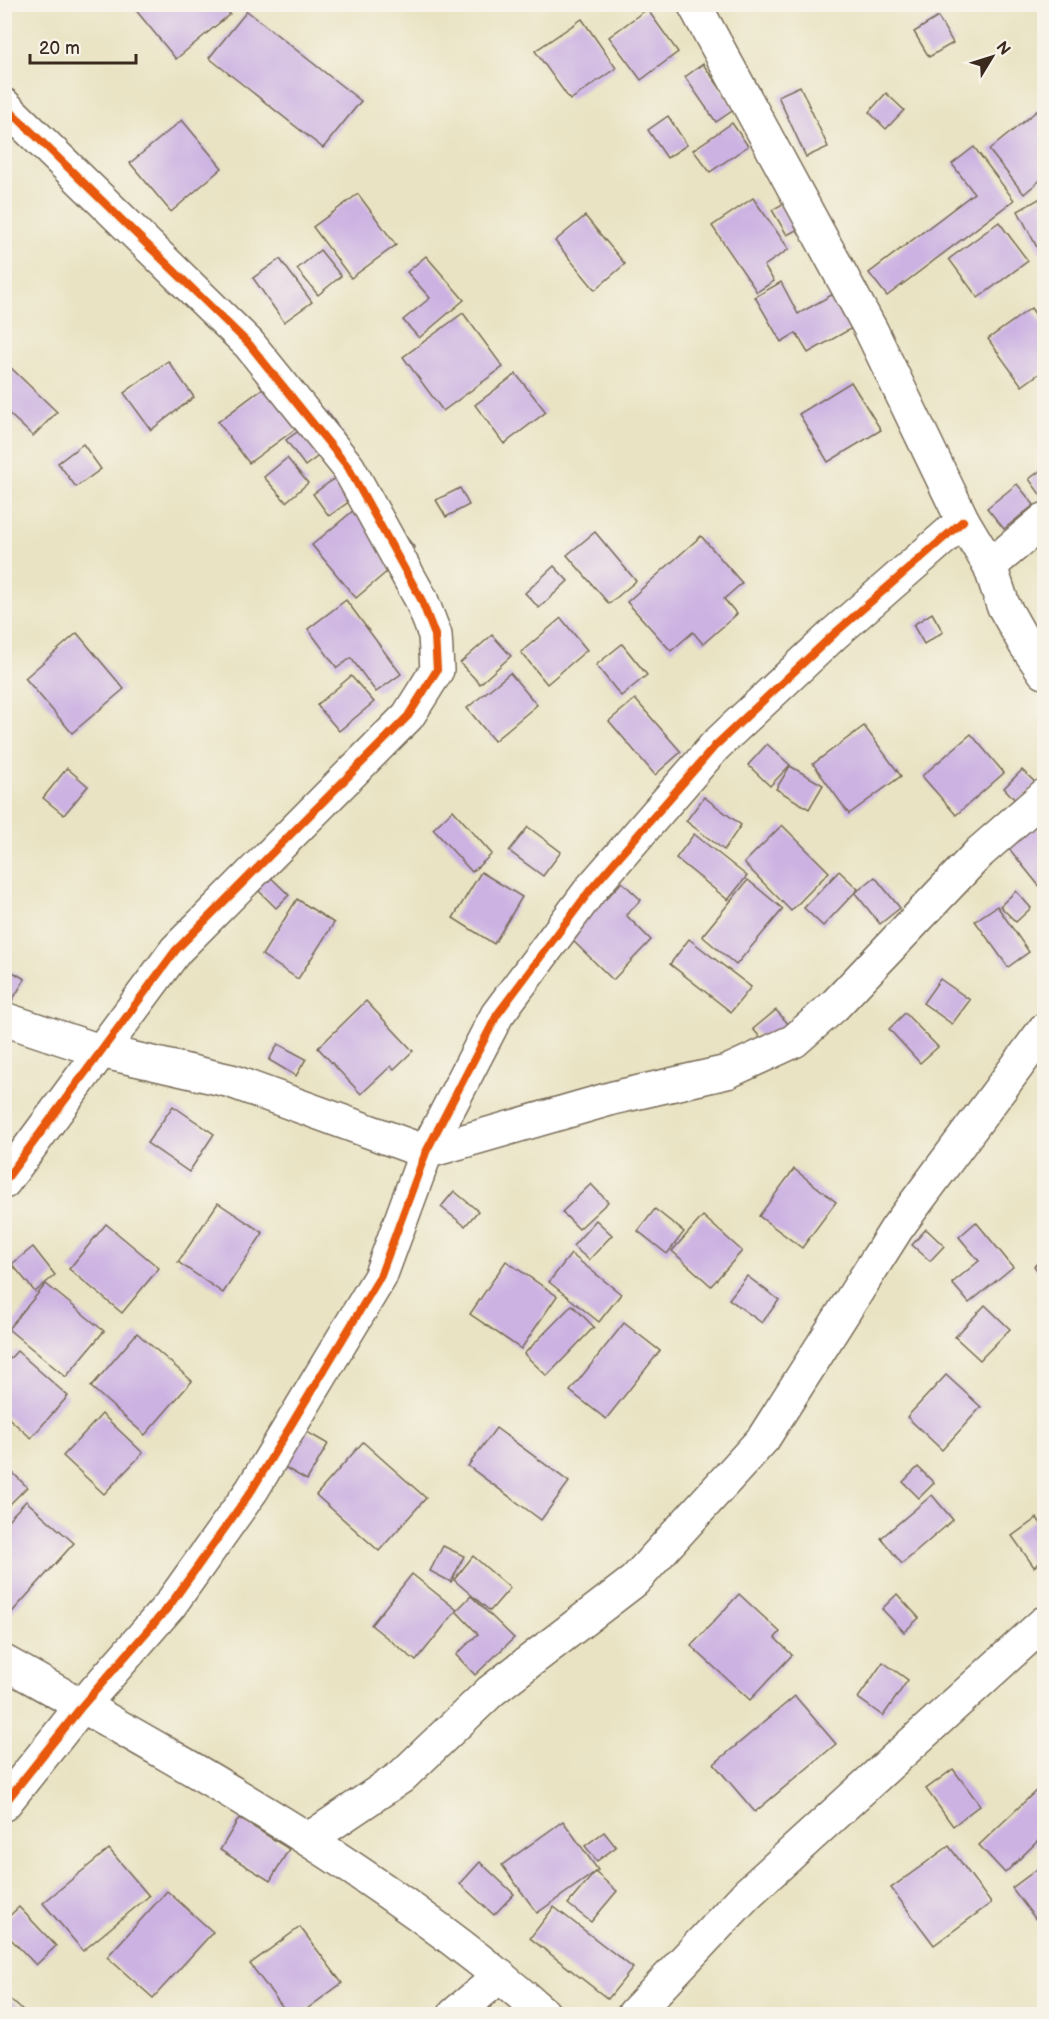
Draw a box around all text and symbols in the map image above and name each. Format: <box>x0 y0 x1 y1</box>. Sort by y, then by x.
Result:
scale bar <box>30 27 136 65</box>
north arrow <box>962 27 1022 87</box>
text: 20 m <box>39 38 80 59</box>
text: N <box>991 38 1014 59</box>

